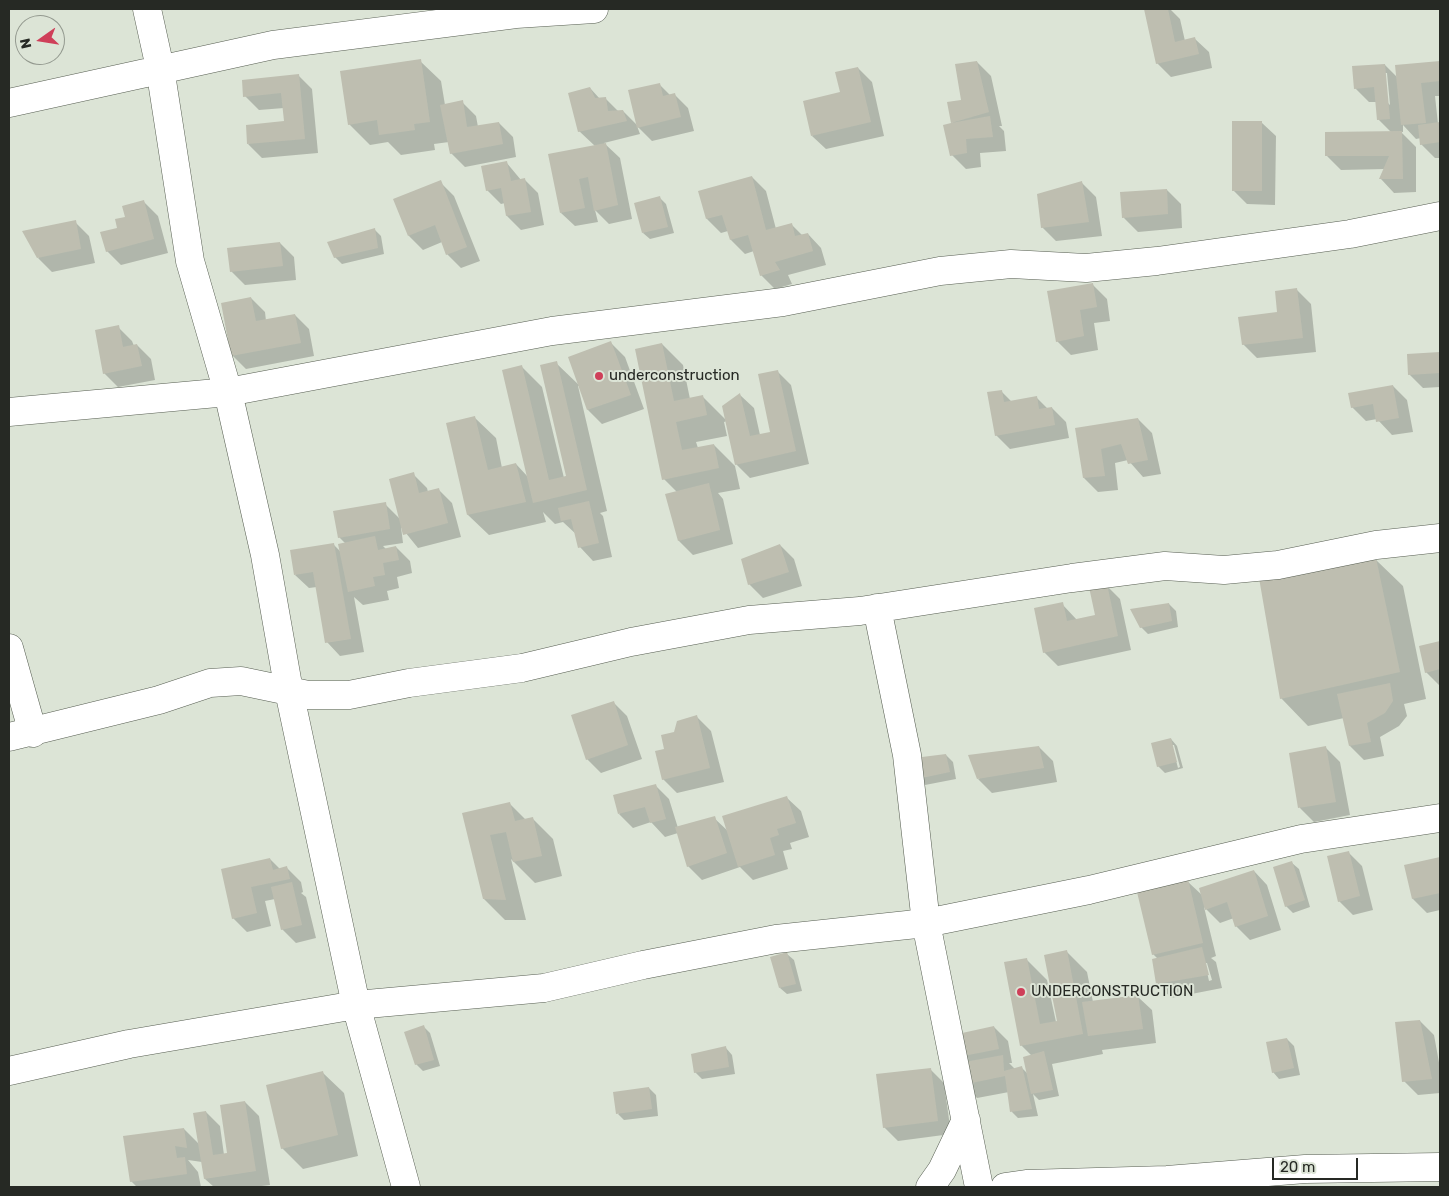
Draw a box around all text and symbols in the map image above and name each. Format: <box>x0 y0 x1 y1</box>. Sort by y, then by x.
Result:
north arrow <box>15 15 65 65</box>
text: N <box>16 36 35 50</box>
place label: underconstruction <box>609 367 740 385</box>
marker: underconstruction <box>593 370 605 382</box>
place label: UNDERCONSTRUCTION <box>1031 983 1193 1001</box>
marker: UNDERCONSTRUCTION <box>1015 986 1027 998</box>
scale bar <box>1274 1148 1360 1180</box>
text: 20 m <box>1280 1158 1315 1176</box>

